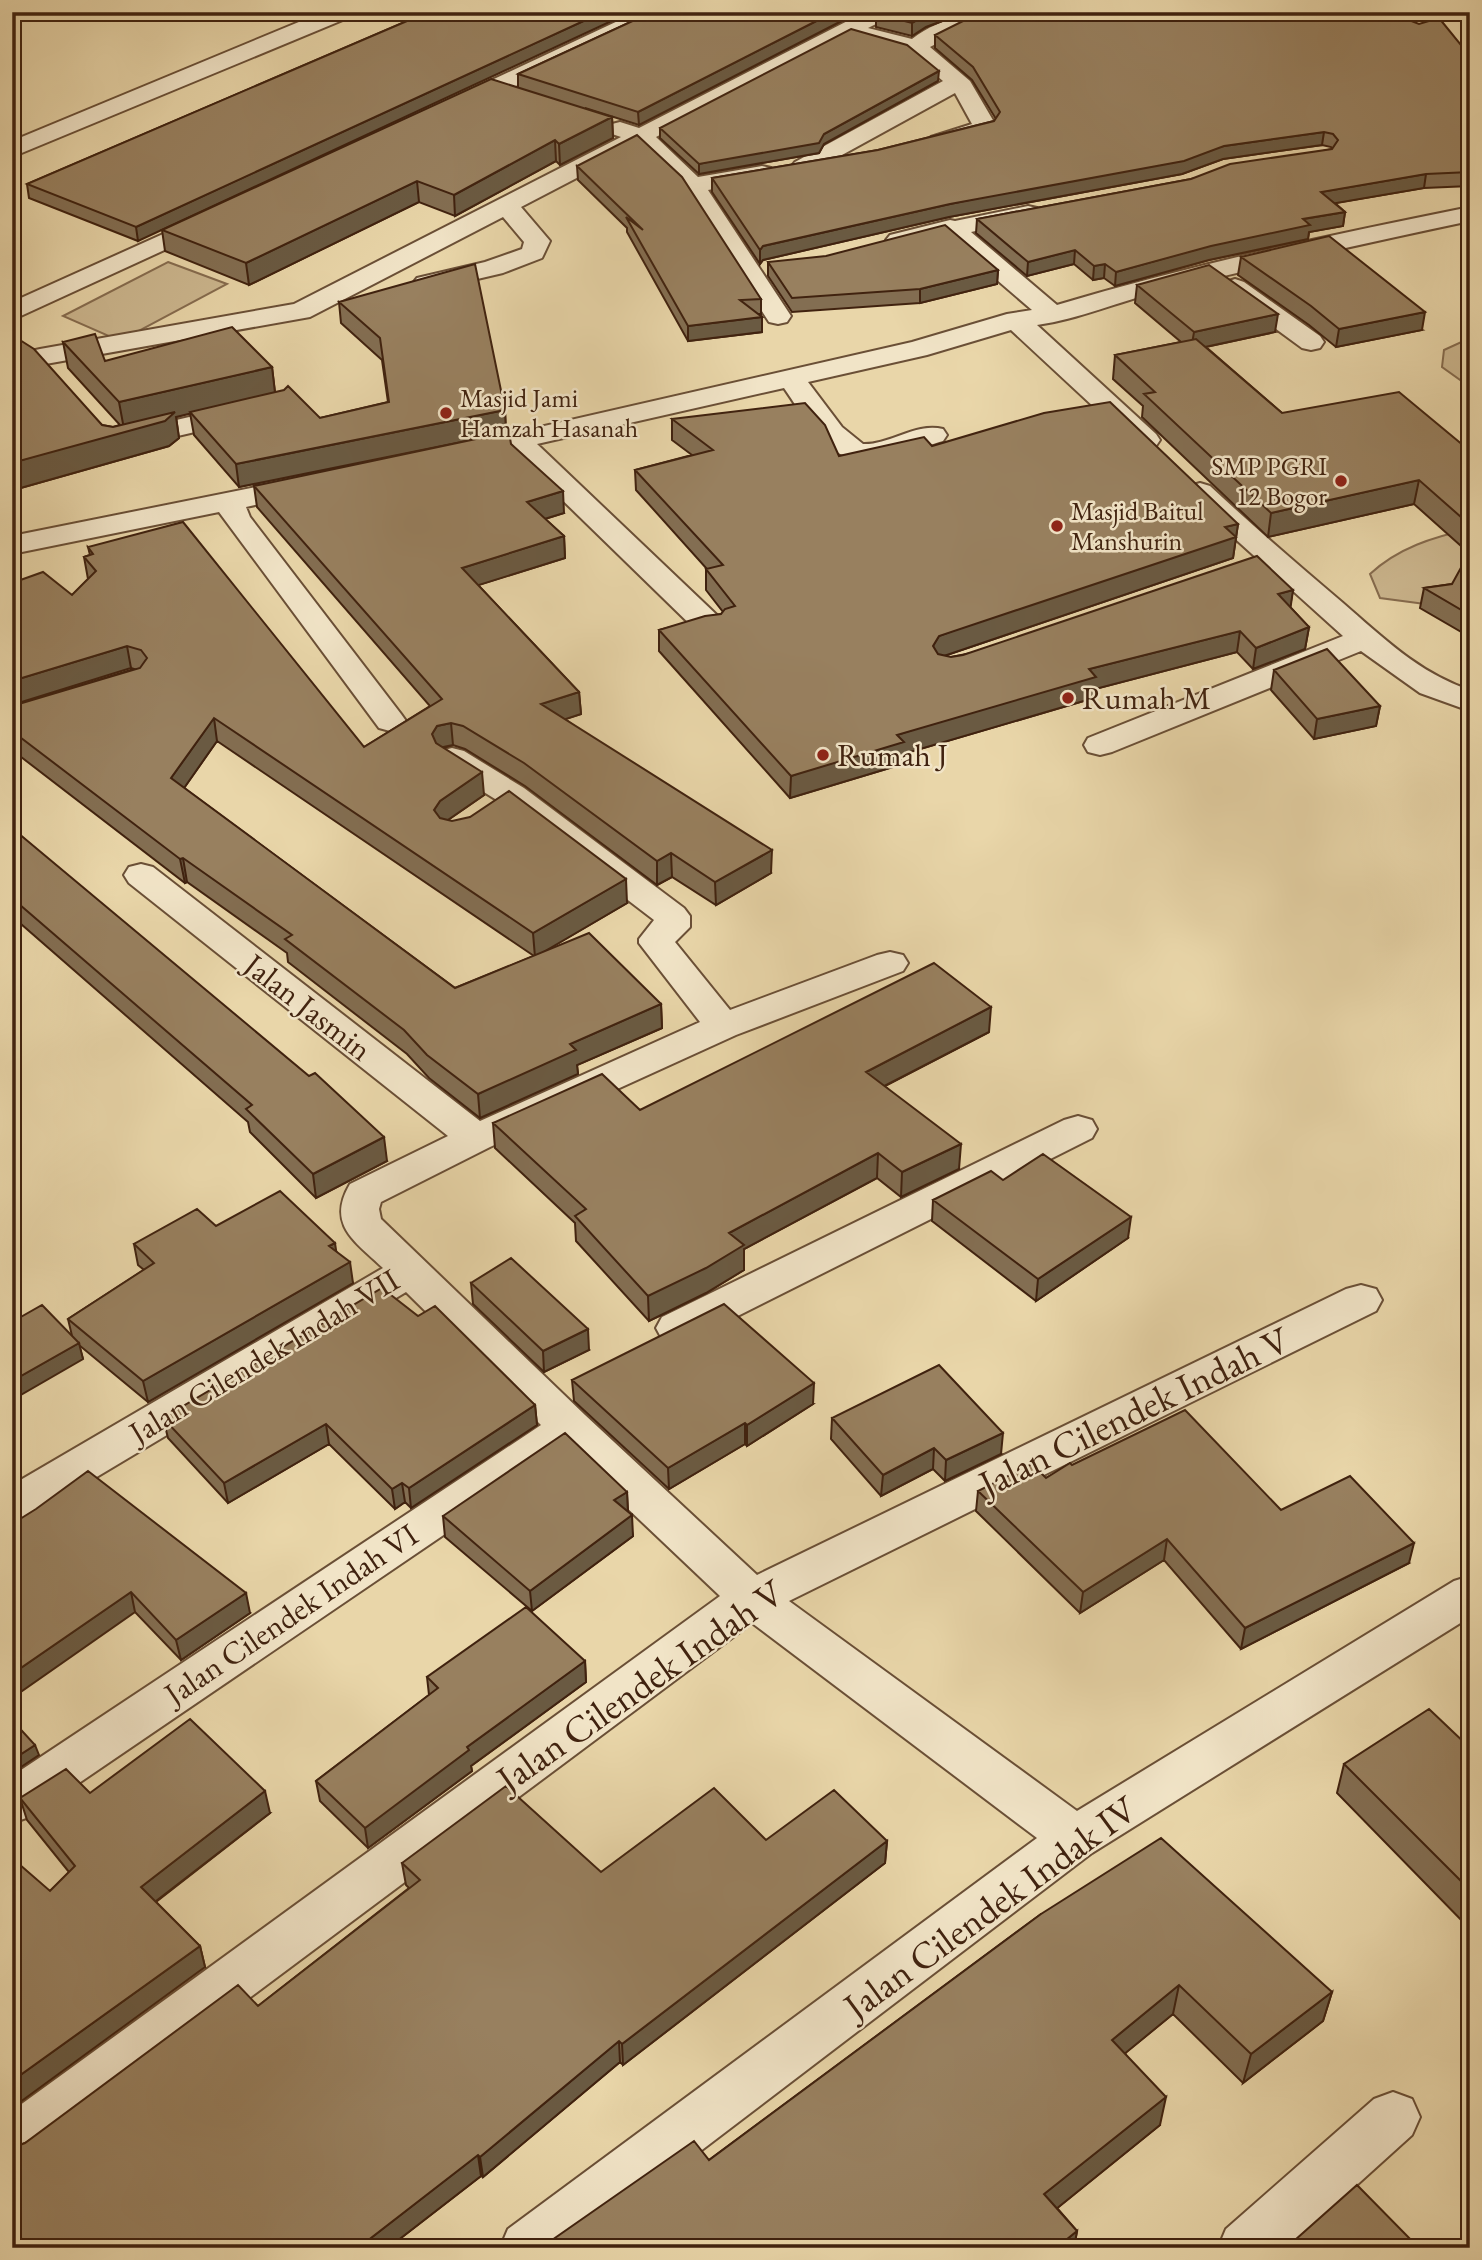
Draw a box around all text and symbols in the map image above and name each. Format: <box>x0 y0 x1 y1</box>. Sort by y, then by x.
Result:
place label: Masjid Jami Hamzah Hasanah <box>460 381 638 445</box>
marker: Masjid Jami Hamzah Hasanah <box>438 405 454 421</box>
place label: SMP PGRI 12 Bogor <box>1211 449 1327 513</box>
marker: SMP PGRI 12 Bogor <box>1333 473 1349 489</box>
place label: Masjid Baitul Manshurin <box>1071 494 1203 558</box>
marker: Masjid Baitul Manshurin <box>1049 518 1065 534</box>
place label: Rumah M <box>1082 677 1211 719</box>
marker: Rumah M <box>1060 690 1076 706</box>
place label: Rumah J <box>837 734 948 776</box>
marker: Rumah J <box>815 747 831 763</box>
street label: Jalan Jasmin <box>233 942 381 1070</box>
street label: Jalan Cilendek Indah VII <box>119 1259 407 1455</box>
street label: Jalan Cilendek Indah V <box>968 1314 1298 1509</box>
street label: Jalan Cilendek Indah VI <box>154 1513 426 1716</box>
street label: Jalan Cilendek Indah V <box>484 1567 794 1804</box>
street label: Jalan Cilendek Indak IV <box>831 1784 1147 2032</box>

